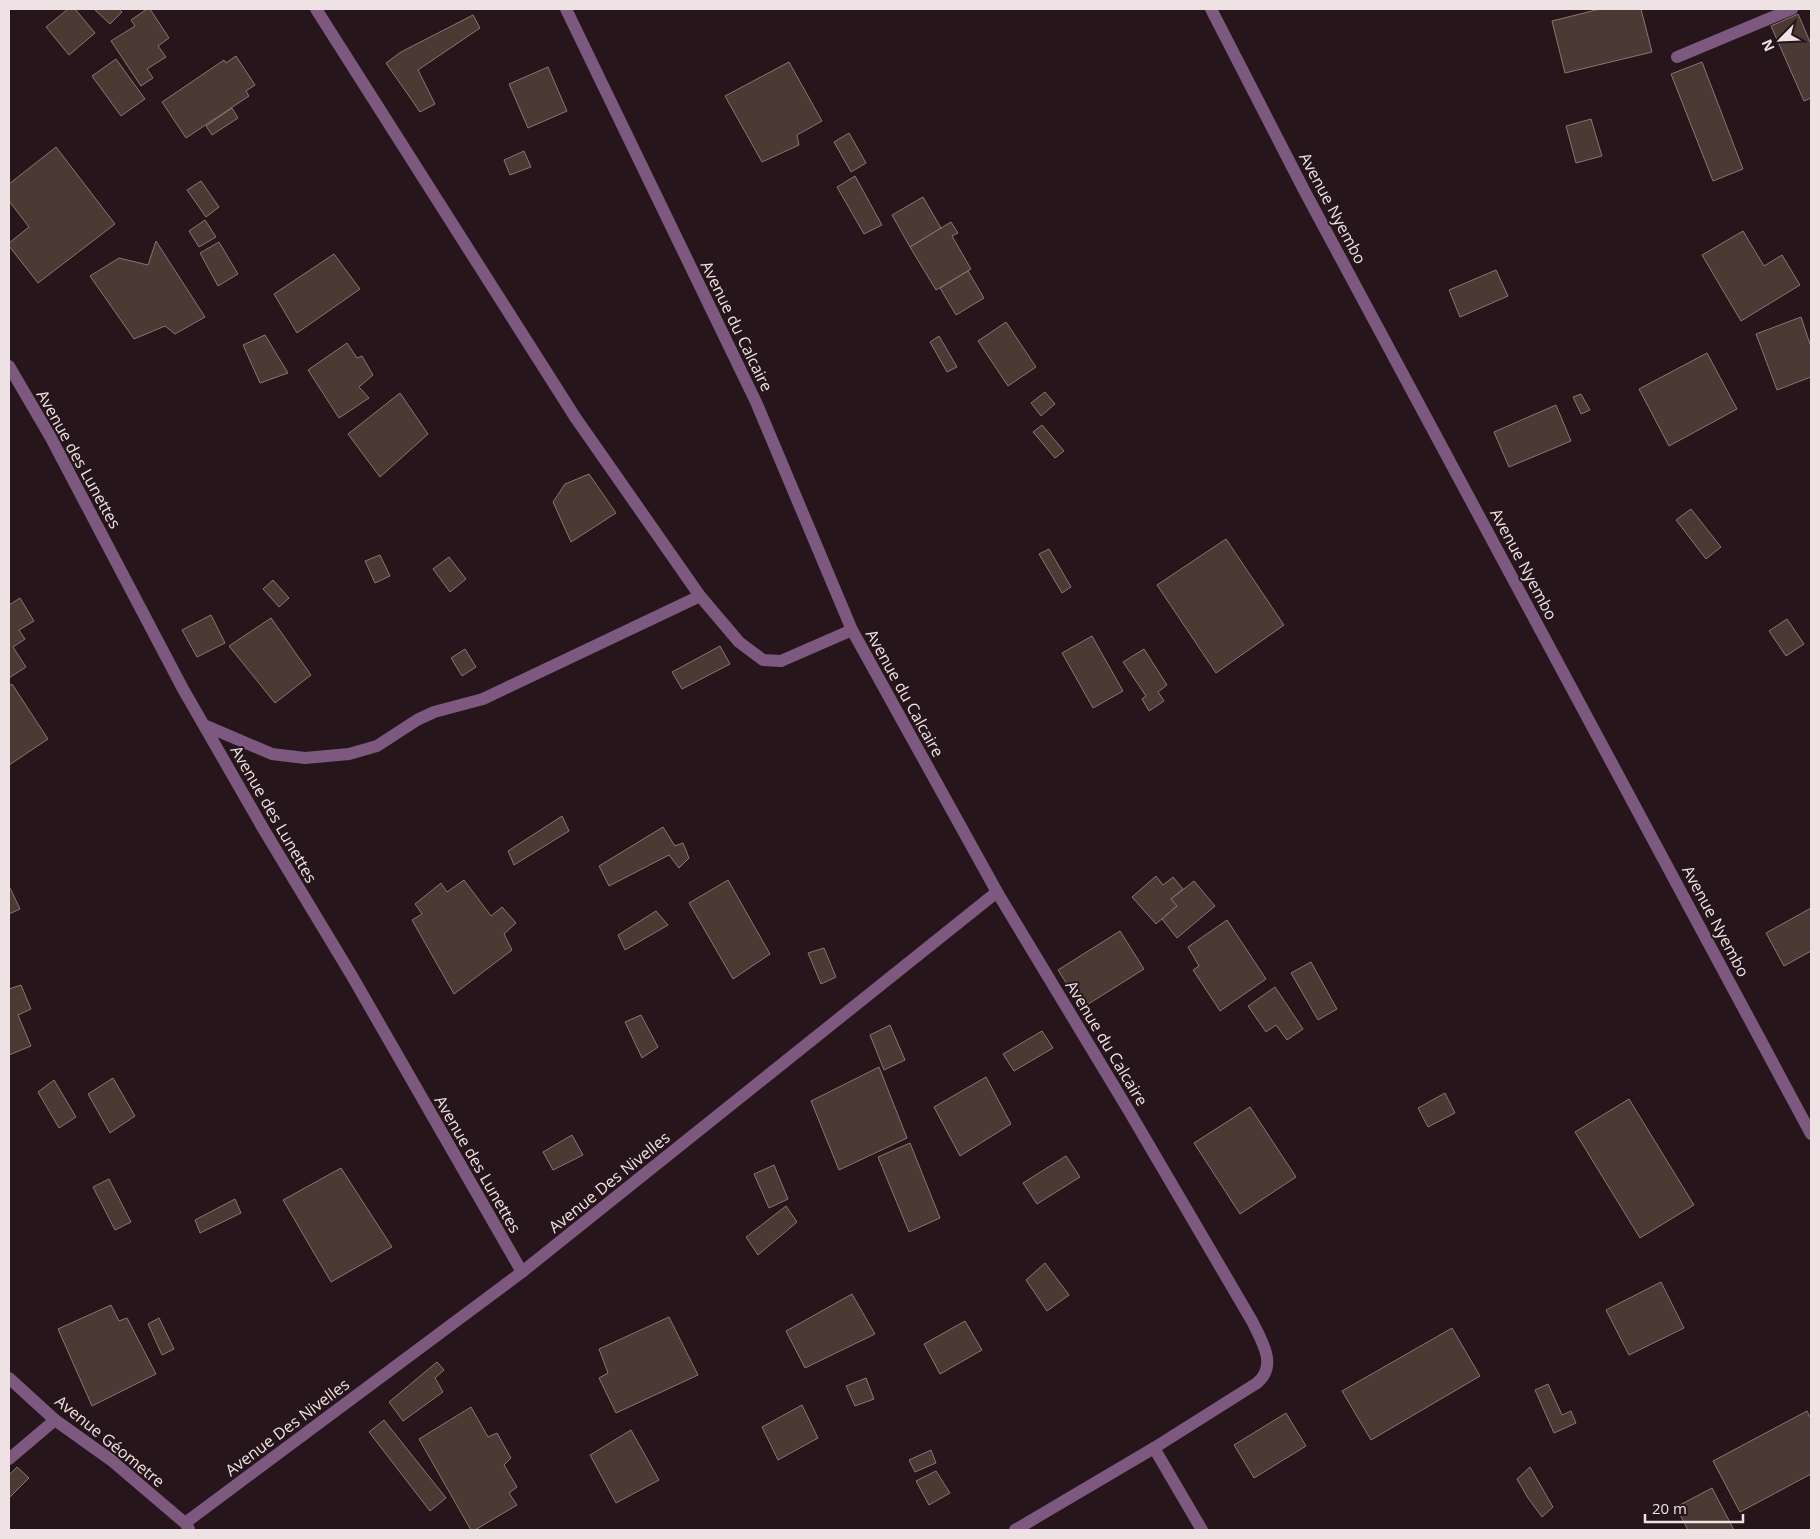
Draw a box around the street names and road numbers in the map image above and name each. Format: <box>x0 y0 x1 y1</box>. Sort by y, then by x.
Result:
street label: Avenue Nyembo <box>1294 148 1372 268</box>
street label: Avenue du Calcaire <box>696 257 778 395</box>
street label: Avenue des Lunettes <box>32 386 126 532</box>
street label: Avenue Nyembo <box>1485 504 1563 624</box>
street label: Avenue du Calcaire <box>861 625 949 761</box>
street label: Avenue des Lunettes <box>226 741 322 887</box>
street label: Avenue Nyembo <box>1677 861 1755 981</box>
street label: Avenue du Calcaire <box>1061 976 1153 1110</box>
street label: Avenue des Lunettes <box>430 1091 526 1237</box>
street label: Avenue Des Nivelles <box>544 1126 674 1238</box>
street label: Avenue Des Nivelles <box>220 1373 354 1481</box>
street label: Avenue Géometre <box>51 1390 169 1492</box>

